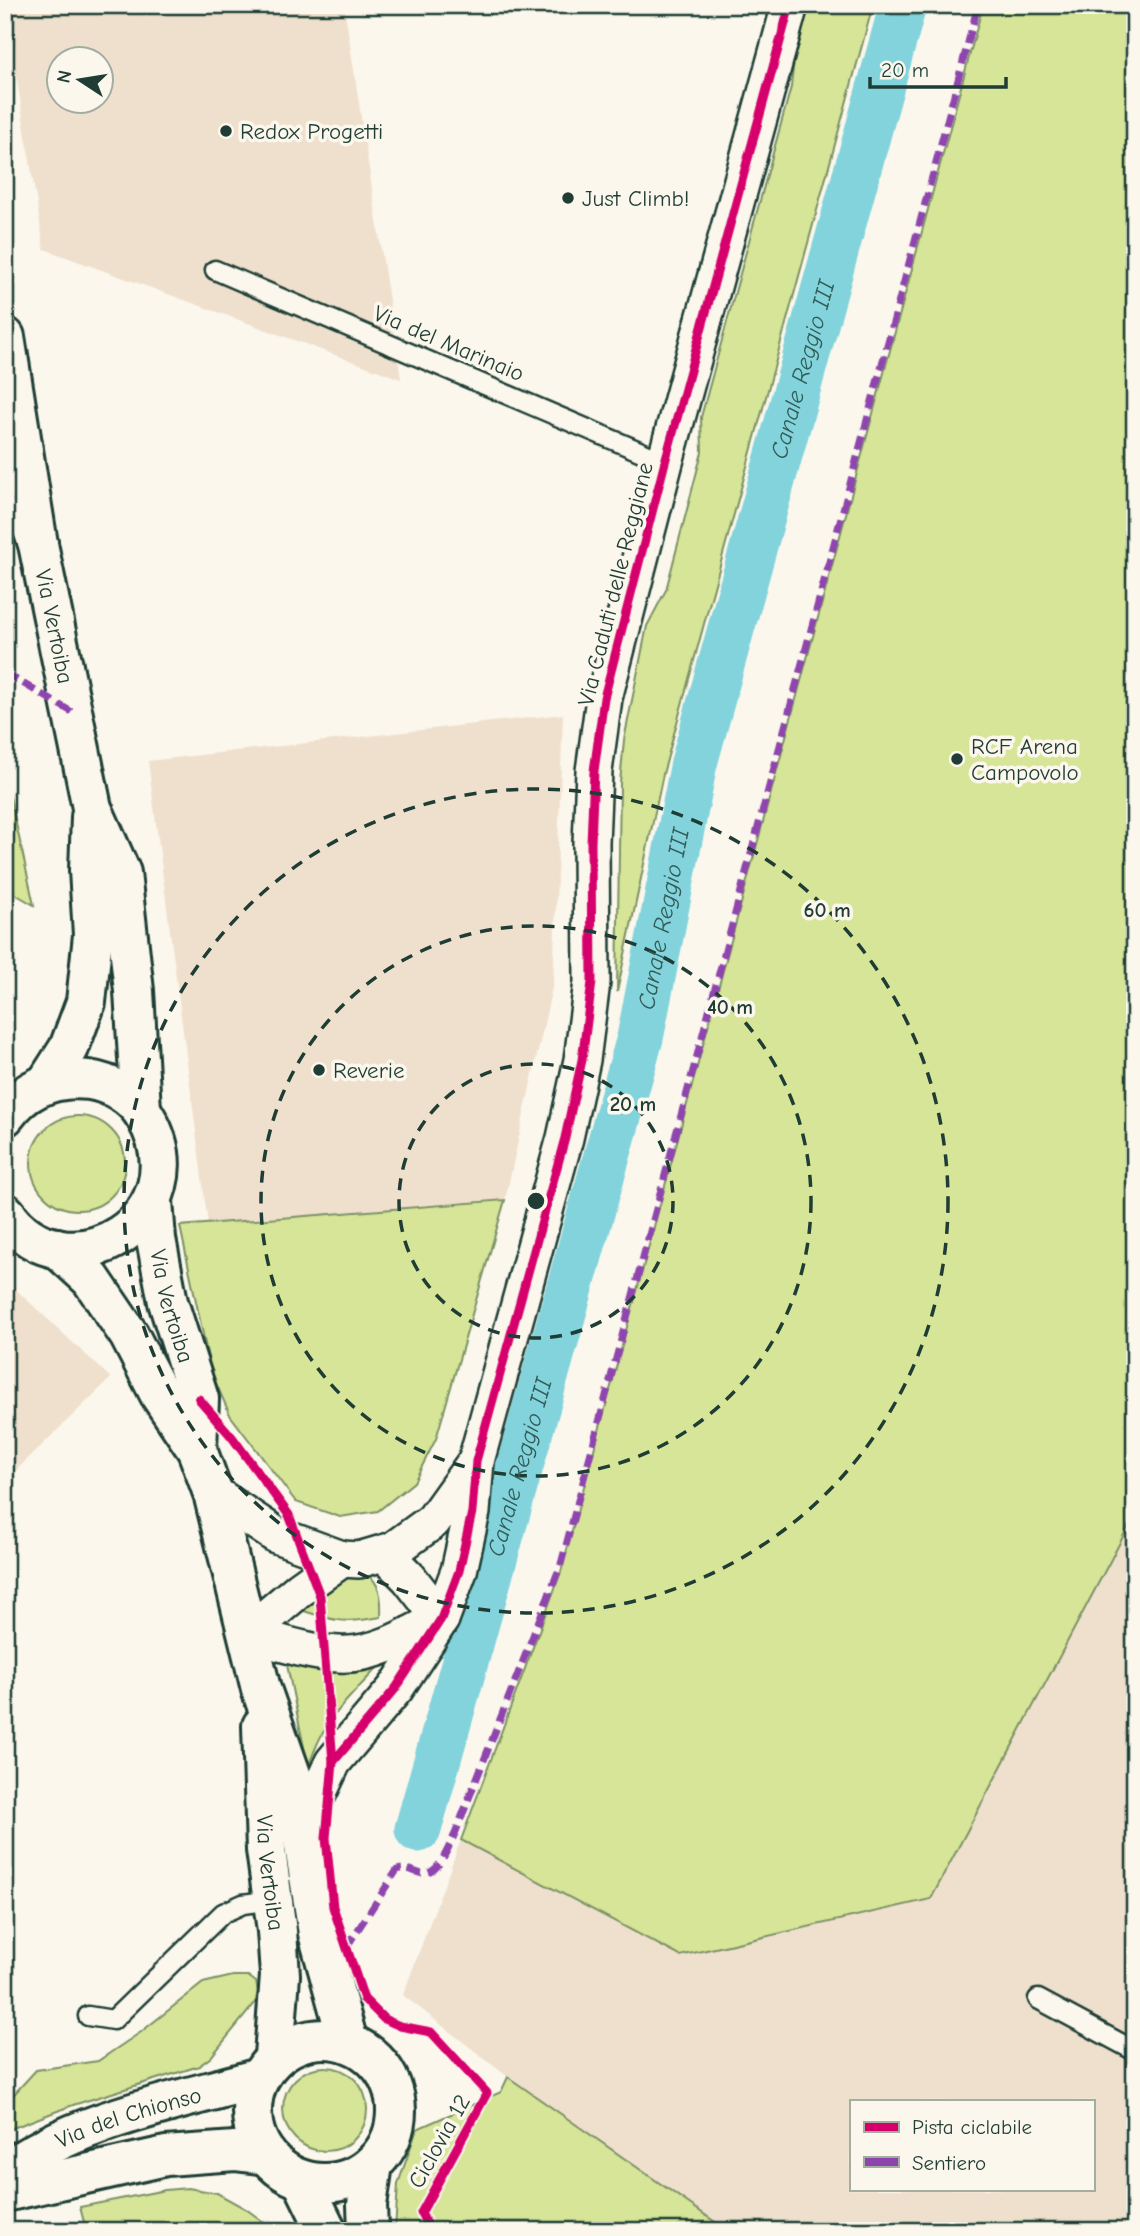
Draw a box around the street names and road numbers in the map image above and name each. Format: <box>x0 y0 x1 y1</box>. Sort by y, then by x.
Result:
street label: Via del Marinaio <box>369 300 528 387</box>
street label: Via Caduti delle Reggiane <box>572 459 659 709</box>
street label: Via Vertoiba <box>29 567 79 686</box>
street label: Via Vertoiba <box>144 1247 200 1366</box>
street label: Via Vertoiba <box>251 1814 290 1932</box>
street label: Via del Chionso <box>51 2081 204 2154</box>
street label: Ciclovia 12 <box>403 2090 476 2193</box>

